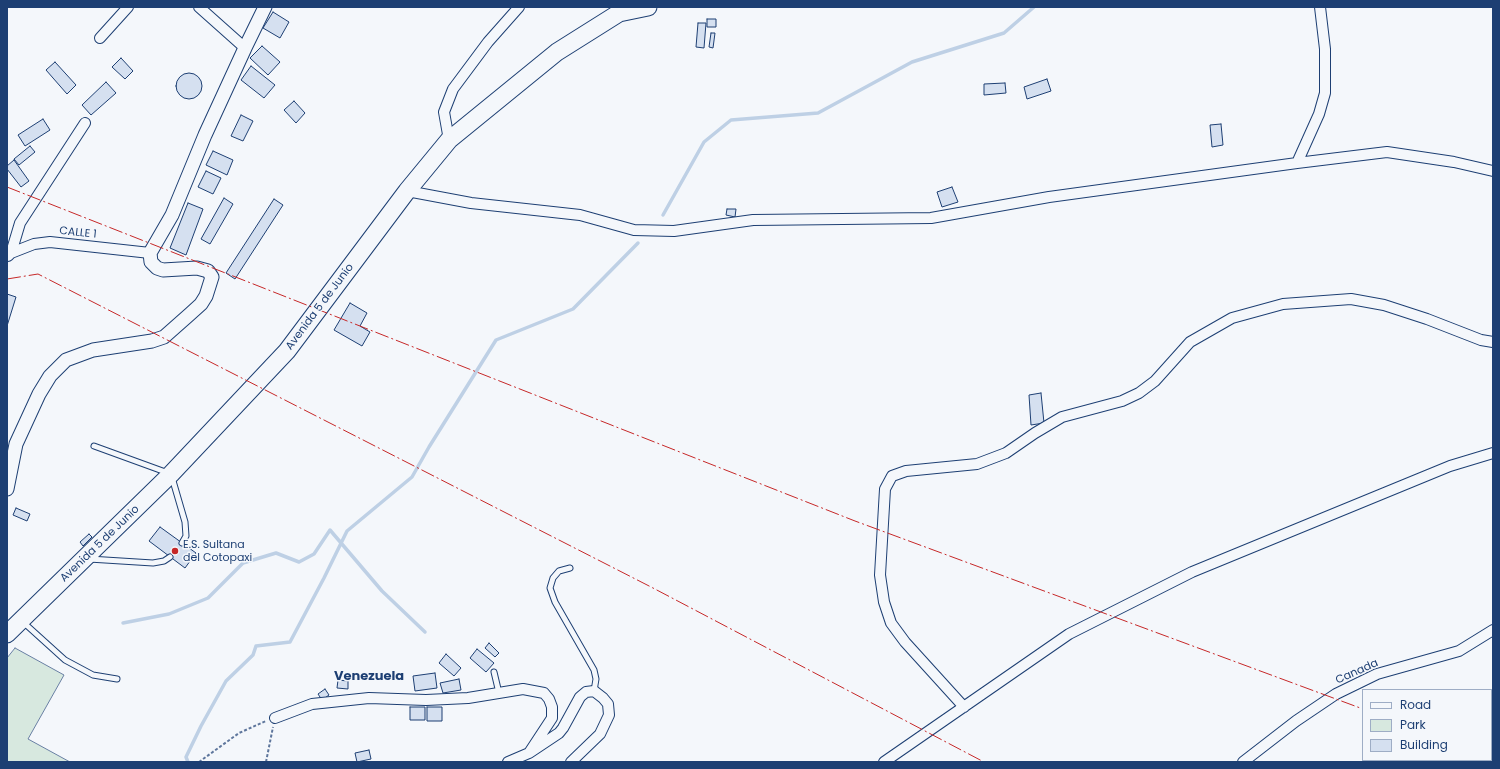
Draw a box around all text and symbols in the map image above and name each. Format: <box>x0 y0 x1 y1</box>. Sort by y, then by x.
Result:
street label: CALLE 1 <box>59 224 97 242</box>
street label: Avenida 5 de Junio <box>283 261 357 353</box>
street label: Avenida 5 de Junio <box>58 503 142 585</box>
place label: E.S. Sultana del Cotopaxi <box>183 538 252 564</box>
marker: E.S. Sultana del Cotopaxi <box>170 546 180 556</box>
street label: Canada <box>1334 657 1380 687</box>
district label: Venezuela <box>334 669 404 685</box>
legend <box>1362 689 1492 761</box>
text: Road <box>1400 696 1431 713</box>
text: Park <box>1400 716 1426 733</box>
text: Building <box>1400 736 1448 753</box>

